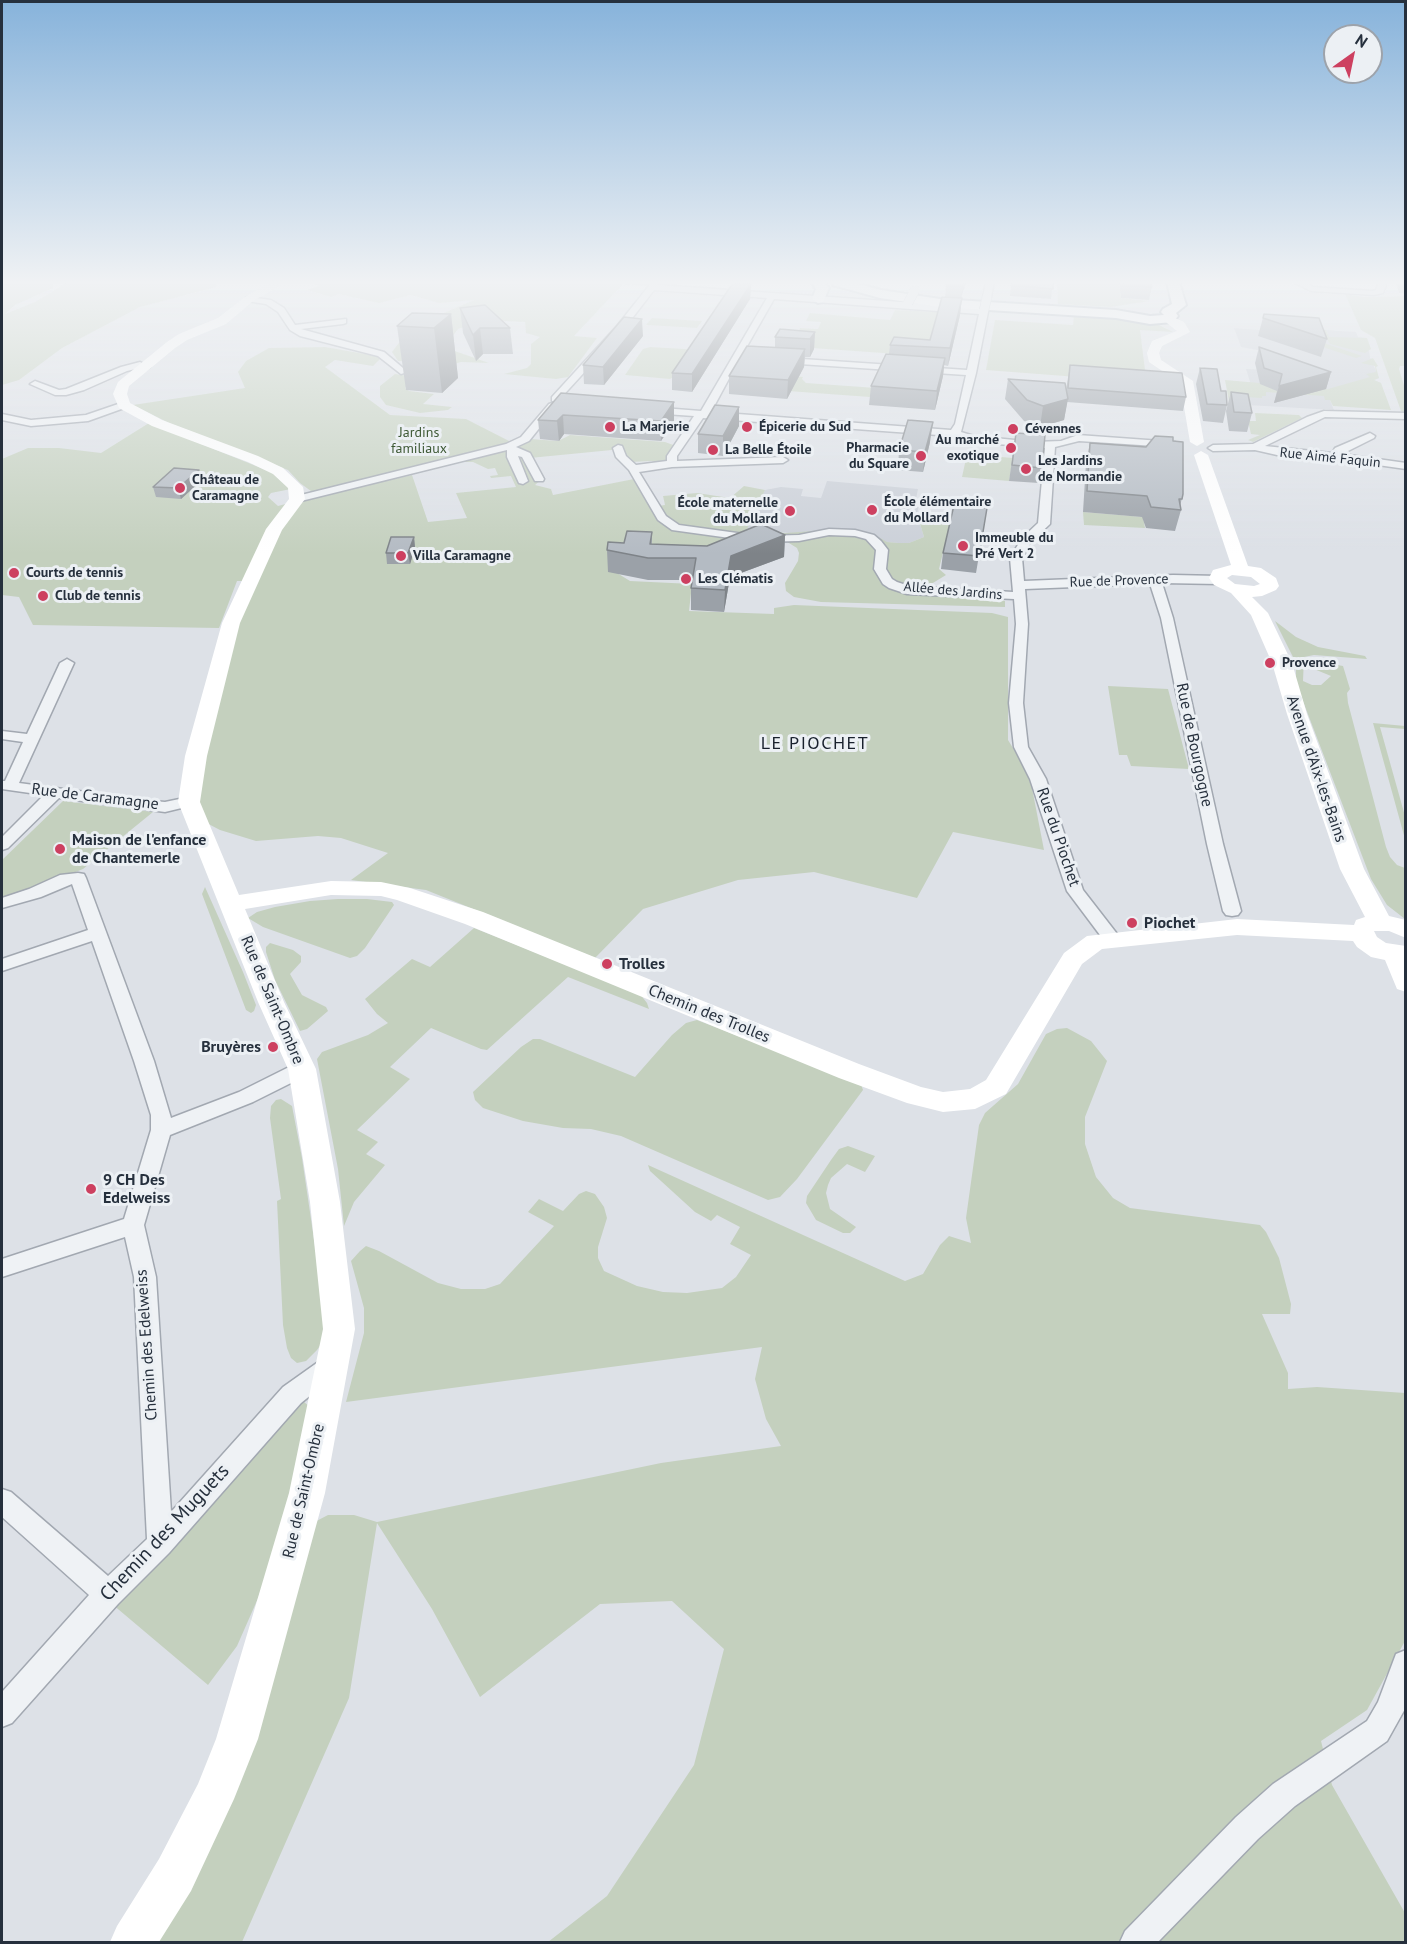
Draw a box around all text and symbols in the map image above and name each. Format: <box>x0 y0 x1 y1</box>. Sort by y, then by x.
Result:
north arrow <box>1323 24 1383 84</box>
text: N <box>1352 29 1372 52</box>
place label: La Marjerie <box>622 419 689 435</box>
place label: Épicerie du Sud <box>759 419 851 435</box>
marker: La Marjerie <box>603 420 617 434</box>
marker: Épicerie du Sud <box>740 420 754 434</box>
place label: Cévennes <box>1025 421 1081 437</box>
marker: Cévennes <box>1006 422 1020 436</box>
park label: Jardins familiaux <box>391 425 447 458</box>
place label: Au marché exotique <box>936 432 999 464</box>
place label: Pharmacie du Square <box>846 440 909 472</box>
marker: Au marché exotique <box>1004 441 1018 455</box>
place label: La Belle Étoile <box>725 442 812 458</box>
marker: La Belle Étoile <box>706 443 720 457</box>
street label: Rue Aimé Faquin <box>1279 444 1381 472</box>
marker: Pharmacie du Square <box>914 449 928 463</box>
place label: Les Jardins de Normandie <box>1038 453 1122 485</box>
marker: Les Jardins de Normandie <box>1019 462 1033 476</box>
place label: Château de Caramagne <box>192 472 259 504</box>
marker: Château de Caramagne <box>173 481 187 495</box>
place label: École élémentaire du Mollard <box>884 494 991 526</box>
place label: École maternelle du Mollard <box>677 495 778 528</box>
marker: École élémentaire du Mollard <box>865 503 879 517</box>
marker: École maternelle du Mollard <box>783 504 797 518</box>
place label: Immeuble du Pré Vert 2 <box>975 530 1054 562</box>
marker: Immeuble du Pré Vert 2 <box>956 539 970 553</box>
place label: Villa Caramagne <box>413 548 511 564</box>
marker: Villa Caramagne <box>394 549 408 563</box>
place label: Courts de tennis <box>26 565 123 581</box>
marker: Courts de tennis <box>7 566 21 580</box>
place label: Les Clématis <box>698 571 773 587</box>
street label: Rue de Provence <box>1069 571 1169 591</box>
marker: Les Clématis <box>679 572 693 586</box>
street label: Allée des Jardins <box>903 578 1003 604</box>
place label: Club de tennis <box>55 588 141 604</box>
marker: Club de tennis <box>36 589 50 603</box>
place label: Provence <box>1282 655 1336 671</box>
marker: Provence <box>1263 656 1277 670</box>
street label: Rue de Bourgogne <box>1172 681 1216 809</box>
street label: Avenue d'Aix-les-Bains <box>1282 693 1350 845</box>
district label: LE PIOCHET <box>761 733 869 755</box>
street label: Rue de Caramagne <box>30 780 160 814</box>
street label: Rue du Piochet <box>1032 785 1084 889</box>
place label: Maison de l'enfance de Chantemerle <box>72 830 206 868</box>
marker: Maison de l'enfance de Chantemerle <box>53 842 67 856</box>
place label: Piochet <box>1144 913 1195 933</box>
marker: Piochet <box>1125 916 1139 930</box>
street label: Rue de Saint-Ombre <box>236 933 308 1067</box>
place label: Trolles <box>619 954 665 974</box>
marker: Trolles <box>600 957 614 971</box>
street label: Chemin des Trolles <box>645 981 773 1047</box>
place label: Bruyères <box>201 1037 261 1057</box>
marker: Bruyères <box>266 1040 280 1054</box>
place label: 9 CH Des Edelweiss <box>103 1170 170 1208</box>
marker: 9 CH Des Edelweiss <box>84 1182 98 1196</box>
street label: Chemin des Edelweiss <box>132 1269 162 1421</box>
street label: Rue de Saint-Ombre <box>279 1422 329 1560</box>
street label: Chemin des Muguets <box>95 1460 235 1606</box>

